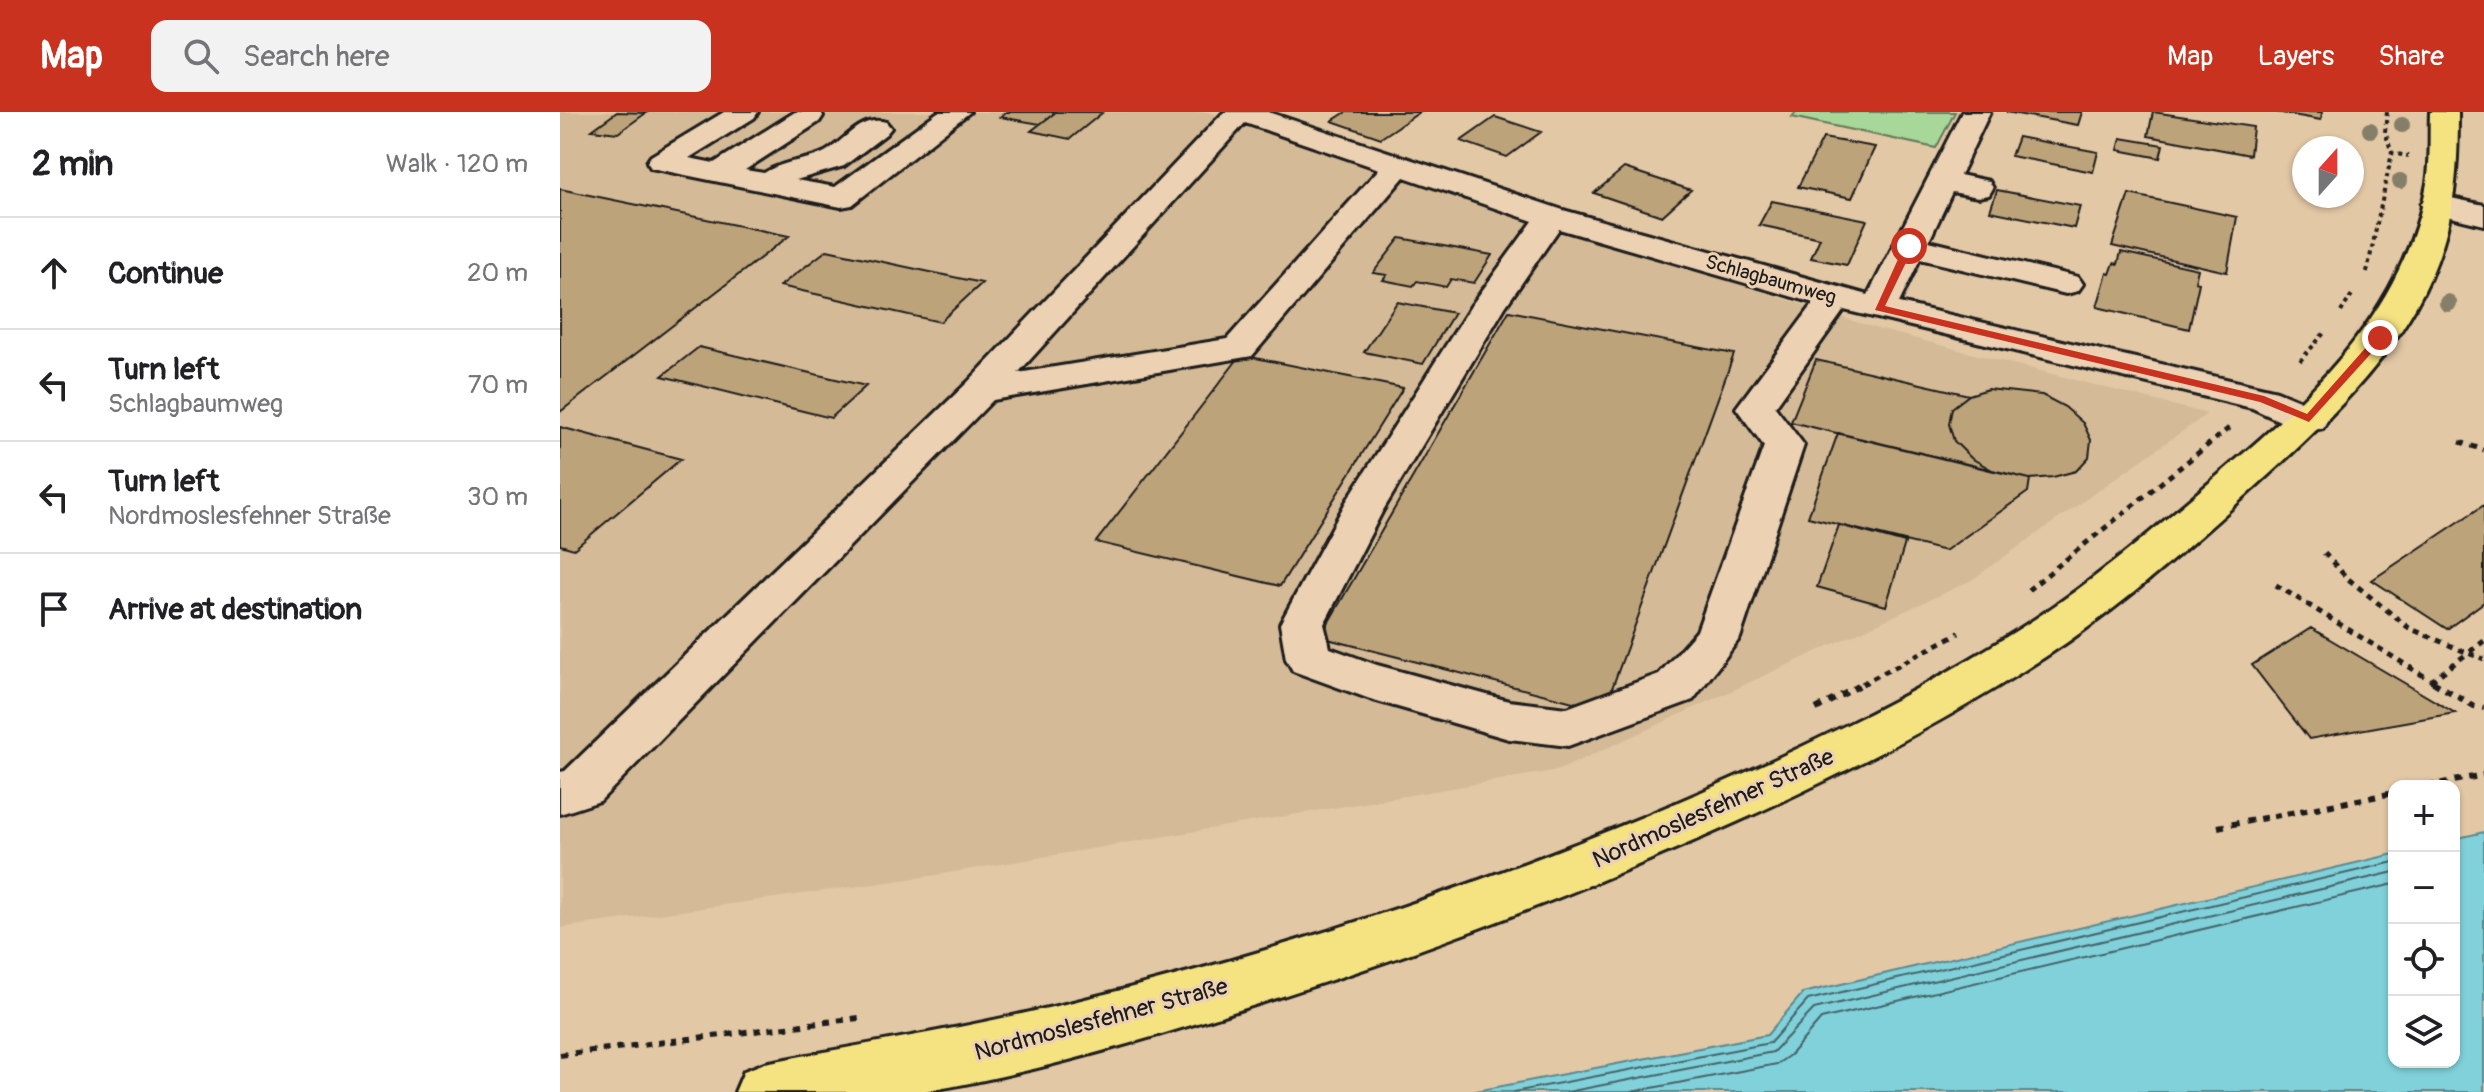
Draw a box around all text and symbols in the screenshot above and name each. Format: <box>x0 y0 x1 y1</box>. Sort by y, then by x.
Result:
search box <box>151 20 711 92</box>
text: Map <box>40 32 103 80</box>
icon: search <box>179 34 223 78</box>
text: Search here <box>243 38 390 75</box>
text: Map <box>2167 39 2213 74</box>
text: Layers <box>2257 39 2334 74</box>
text: Share <box>2378 39 2444 74</box>
north arrow <box>2292 136 2364 208</box>
text: 2 min <box>32 143 114 186</box>
text: Walk · 120 m <box>386 148 528 180</box>
route start <box>1891 228 1927 264</box>
street label: Schlagbaumweg <box>1703 249 1839 310</box>
icon: ahead <box>32 251 76 295</box>
text: Continue <box>108 255 223 292</box>
text: 20 m <box>467 257 528 289</box>
route end <box>2362 320 2398 356</box>
text: Turn left <box>108 351 219 388</box>
icon: left <box>32 363 76 407</box>
text: 70 m <box>468 369 528 401</box>
text: Schlagbaumweg <box>108 388 283 420</box>
text: Turn left <box>108 463 219 500</box>
icon: left <box>32 475 76 519</box>
text: 30 m <box>467 481 528 513</box>
text: Nordmoslesfehner Straße <box>108 500 391 532</box>
icon: arrive <box>32 587 76 631</box>
text: Arrive at destination <box>108 591 362 628</box>
street label: Nordmoslesfehner Straße <box>1588 742 1838 875</box>
map controls <box>2388 780 2460 1068</box>
button: + <box>2388 780 2460 852</box>
button: − <box>2388 852 2460 924</box>
button: locate <box>2388 924 2460 996</box>
street label: Nordmoslesfehner Straße <box>971 972 1231 1067</box>
button: layers <box>2388 996 2460 1068</box>

